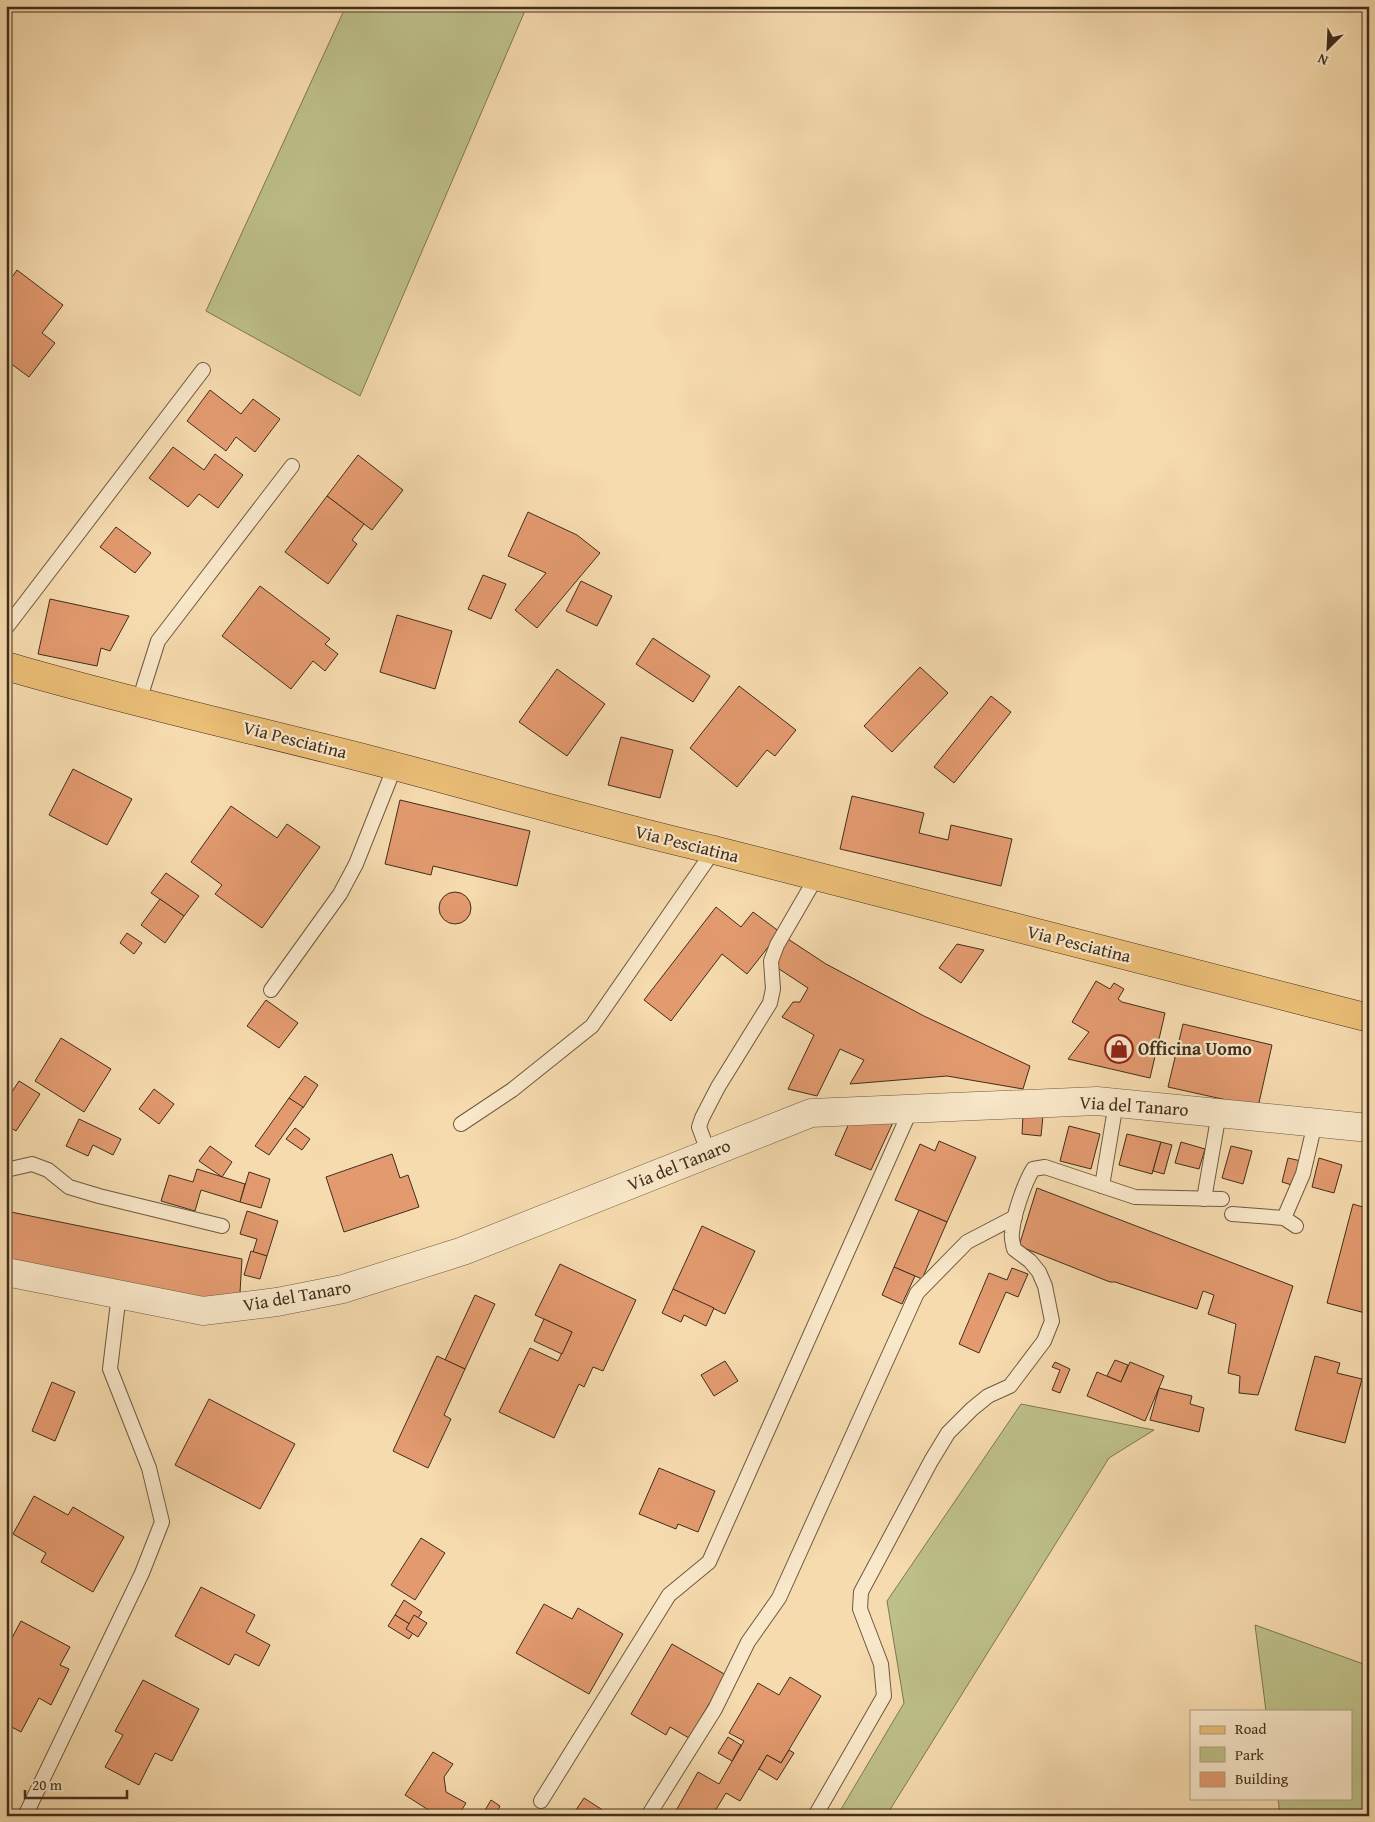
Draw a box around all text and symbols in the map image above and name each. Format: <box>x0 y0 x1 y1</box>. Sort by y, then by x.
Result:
north arrow <box>1302 22 1352 72</box>
text: N <box>1314 49 1331 71</box>
street label: Via Pesciatina <box>240 714 350 766</box>
street label: Via Pesciatina <box>632 818 742 870</box>
street label: Via Pesciatina <box>1024 918 1134 970</box>
shop icon: Officina Uomo <box>1104 1034 1134 1064</box>
place label: Officina Uomo <box>1138 1035 1252 1062</box>
street label: Via del Tanaro <box>1079 1088 1189 1123</box>
street label: Via del Tanaro <box>623 1132 735 1198</box>
street label: Via del Tanaro <box>241 1273 353 1318</box>
legend <box>1190 1710 1352 1800</box>
text: Road <box>1235 1718 1266 1739</box>
text: Park <box>1235 1744 1264 1765</box>
scale bar <box>25 1767 128 1799</box>
text: Building <box>1235 1768 1289 1789</box>
text: 20 m <box>32 1774 63 1795</box>

